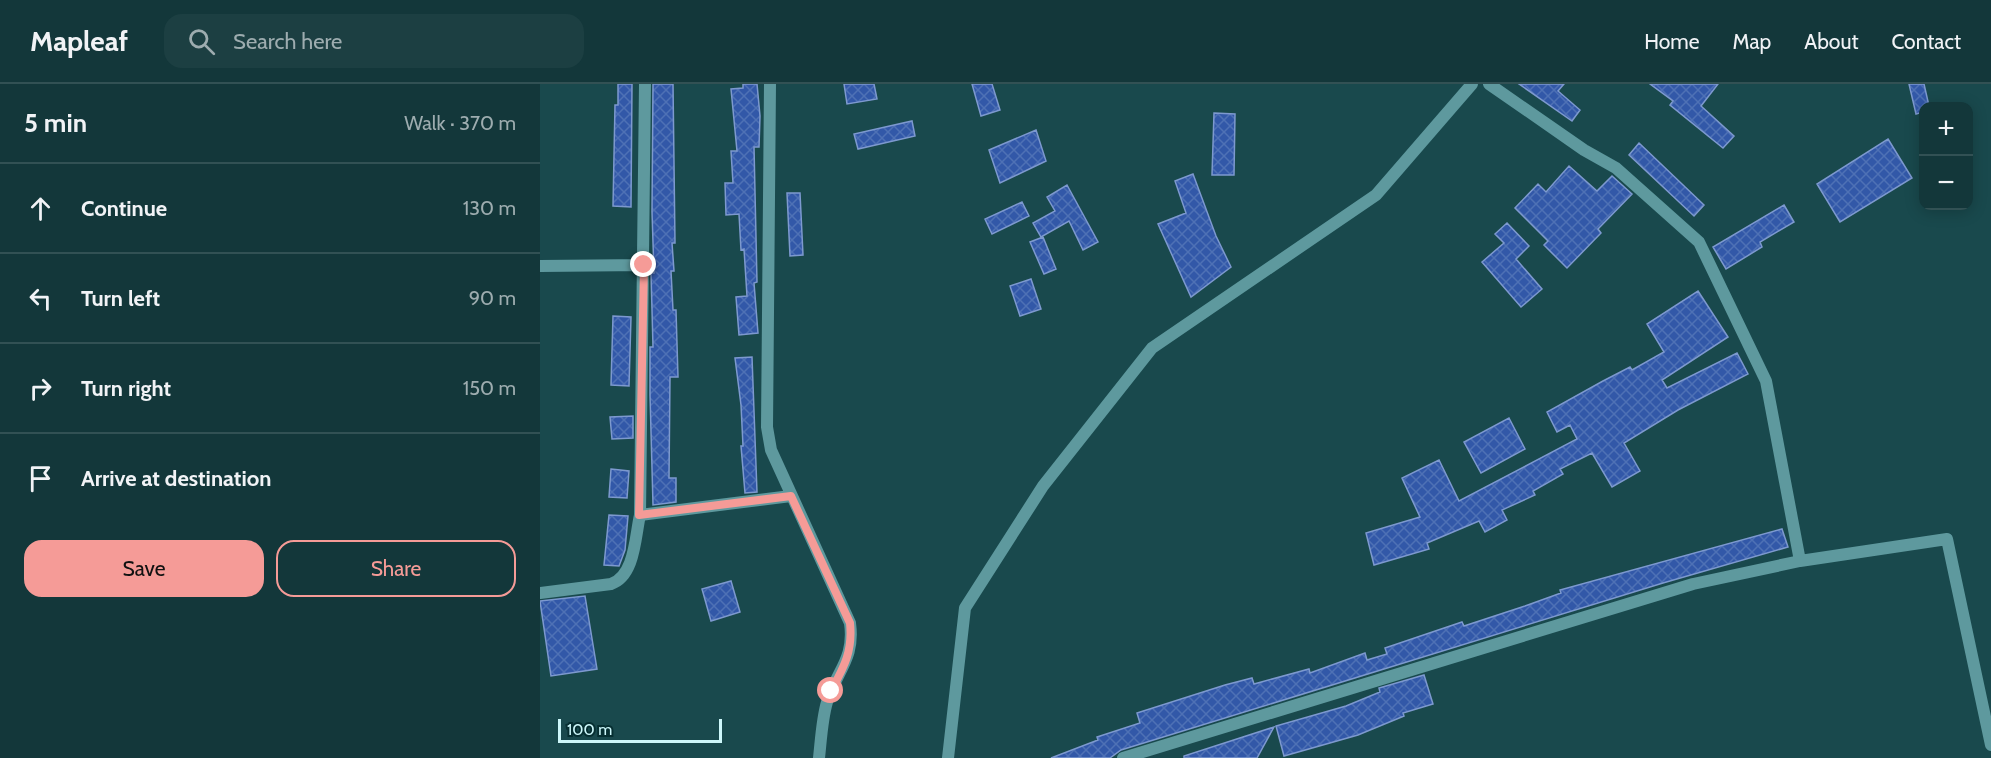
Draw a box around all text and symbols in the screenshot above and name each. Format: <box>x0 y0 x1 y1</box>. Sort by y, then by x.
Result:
search box <box>164 14 584 68</box>
text: Mapleaf <box>30 24 128 58</box>
icon: search <box>185 25 218 58</box>
text: Search here <box>233 28 342 55</box>
text: Home <box>1644 29 1700 54</box>
text: Map <box>1733 29 1771 54</box>
text: About <box>1804 29 1858 54</box>
text: Contact <box>1891 29 1961 54</box>
map controls <box>1919 102 1973 210</box>
button: + <box>1919 102 1973 156</box>
text: 5 min <box>24 107 87 139</box>
text: Walk · 370 m <box>404 111 516 135</box>
button: − <box>1919 156 1973 210</box>
icon: ahead <box>24 192 57 225</box>
text: Continue <box>81 195 167 222</box>
text: 130 m <box>463 196 516 220</box>
route end <box>630 251 656 277</box>
icon: left <box>24 282 57 315</box>
text: Turn left <box>81 285 160 312</box>
text: 90 m <box>469 286 516 310</box>
icon: right <box>24 372 57 405</box>
text: Turn right <box>81 375 171 402</box>
text: 150 m <box>463 376 516 400</box>
icon: arrive <box>24 462 57 495</box>
text: Arrive at destination <box>81 465 271 492</box>
button: Save <box>24 540 264 597</box>
button: Share <box>276 540 516 597</box>
route start <box>817 677 843 703</box>
scale bar <box>558 716 722 744</box>
text: 100 m <box>567 720 612 739</box>

